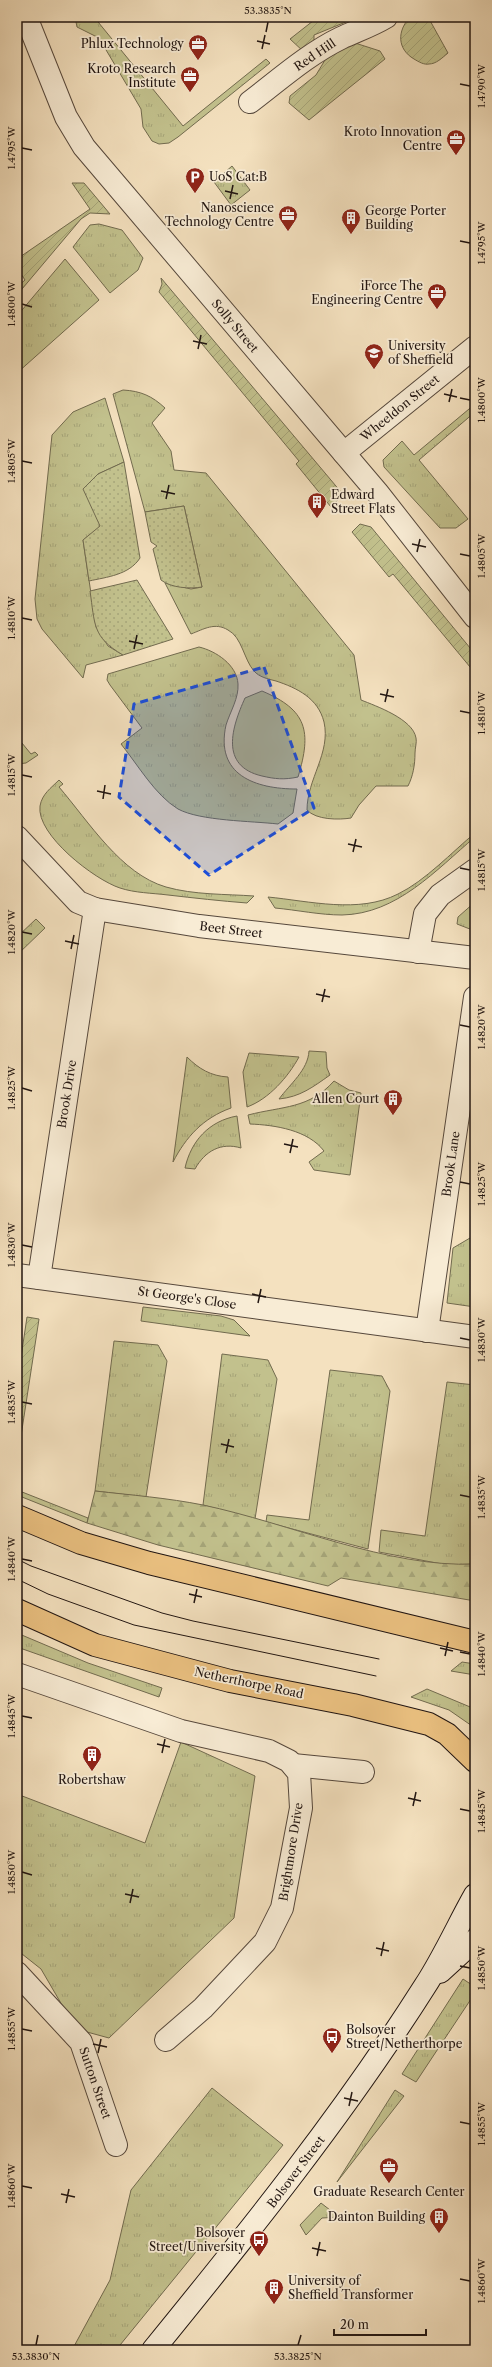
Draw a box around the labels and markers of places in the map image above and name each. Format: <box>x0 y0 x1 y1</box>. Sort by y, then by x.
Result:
office icon: Phlux Technology <box>187 33 209 61</box>
place label: Phlux Technology <box>81 36 184 51</box>
place label: Kroto Research Institute <box>87 61 176 90</box>
office icon: Kroto Research Institute <box>179 65 201 93</box>
place label: Kroto Innovation Centre <box>344 124 442 153</box>
office icon: Kroto Innovation Centre <box>445 128 467 156</box>
parking icon: UoS Cat:B <box>184 166 206 194</box>
place label: UoS Cat:B <box>209 169 267 184</box>
place label: Nanoscience Technology Centre <box>165 200 274 229</box>
place label: George Porter Building <box>365 203 446 232</box>
office icon: Nanoscience Technology Centre <box>277 204 299 232</box>
building icon: George Porter Building <box>340 207 362 235</box>
place label: iForce The Engineering Centre <box>311 278 423 307</box>
office icon: iForce The Engineering Centre <box>426 282 448 310</box>
place label: University of Sheffield <box>388 338 454 367</box>
school or university icon: University of Sheffield <box>363 342 385 370</box>
place label: Edward Street Flats <box>331 487 395 516</box>
building icon: Edward Street Flats <box>306 491 328 519</box>
building icon: Allen Court <box>382 1088 404 1116</box>
place label: Allen Court <box>311 1091 380 1106</box>
building icon: Robertshaw <box>81 1744 103 1772</box>
place label: Robertshaw <box>58 1772 127 1787</box>
place label: Bolsover Street/Netherthorpe <box>346 2022 463 2051</box>
bus stop icon: Bolsover Street/Netherthorpe <box>321 2026 343 2054</box>
office icon: Graduate Research Center <box>378 2156 400 2184</box>
place label: Graduate Research Center <box>313 2184 465 2199</box>
building icon: Dainton Building <box>428 2206 450 2234</box>
place label: Dainton Building <box>328 2209 426 2224</box>
place label: Bolsover Street/University <box>149 2225 245 2254</box>
bus stop icon: Bolsover Street/University <box>248 2229 270 2257</box>
place label: University of Sheffield Transformer <box>288 2273 413 2302</box>
building icon: University of Sheffield Transformer <box>263 2277 285 2305</box>

